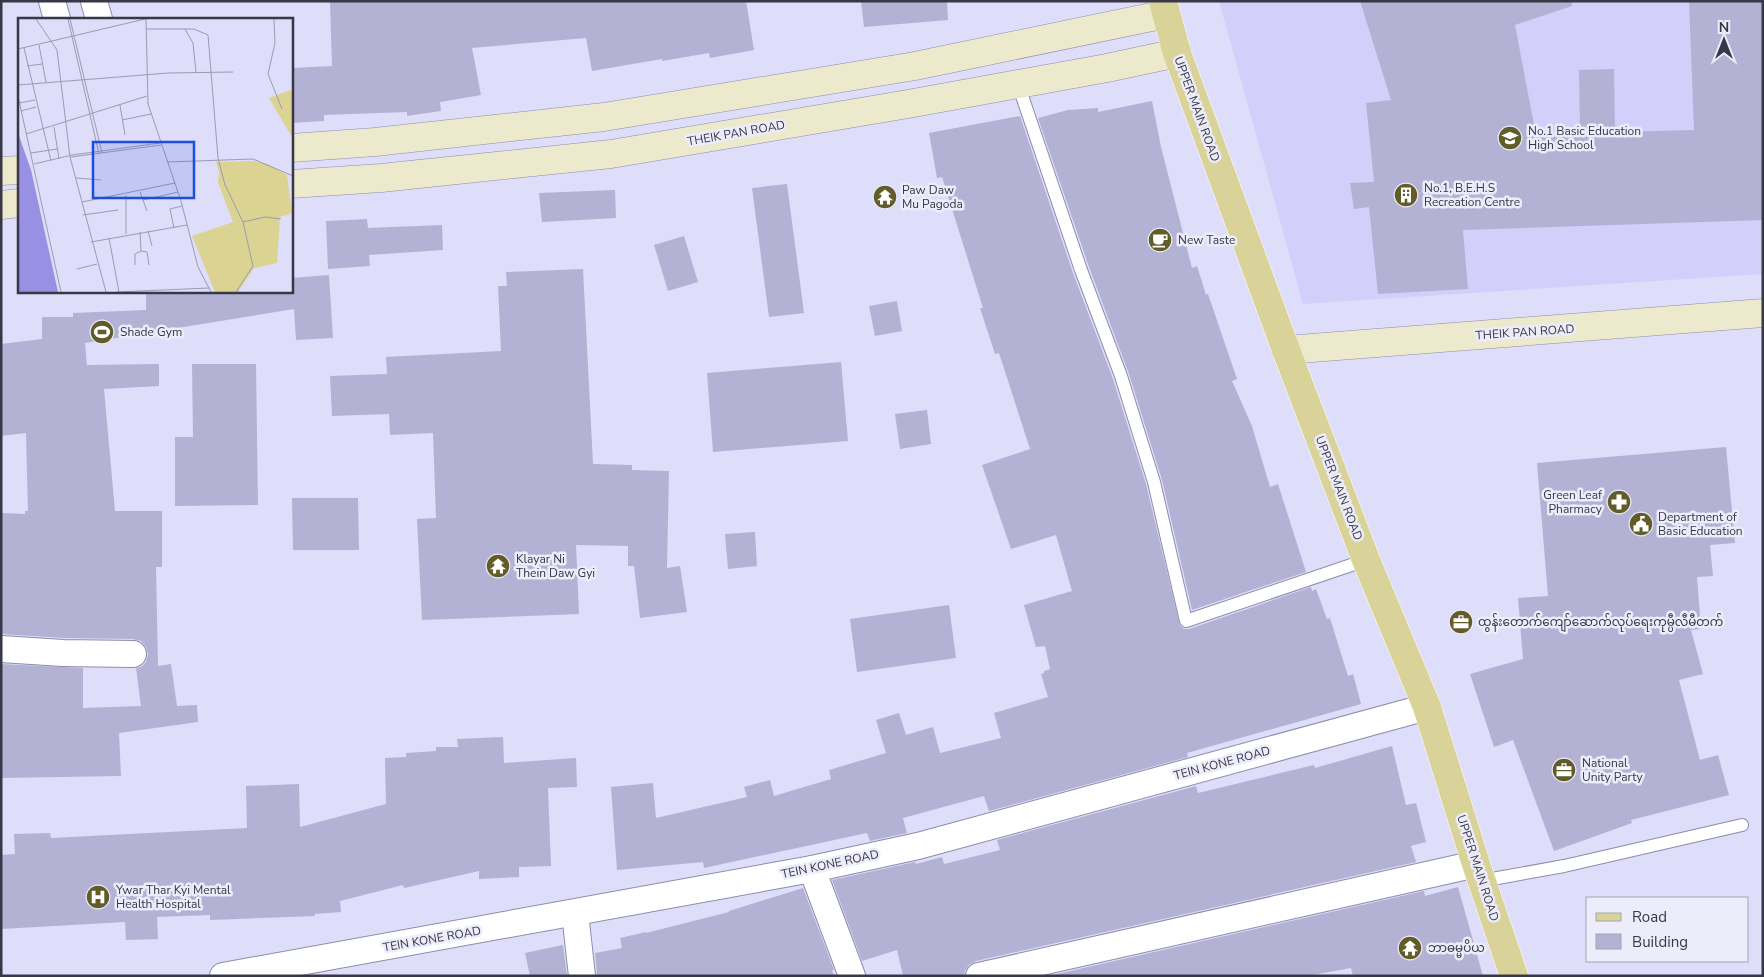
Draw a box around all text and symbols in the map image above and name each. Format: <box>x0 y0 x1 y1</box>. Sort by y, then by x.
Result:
north arrow <box>1699 15 1749 65</box>
inset map <box>18 18 292 292</box>
text: N <box>1719 18 1729 37</box>
street label: UPPER MAIN ROAD <box>1171 54 1223 164</box>
street label: THEIK PAN ROAD <box>686 116 786 149</box>
place label: No.1 Basic Education High School <box>1528 123 1641 153</box>
school or university icon: No.1 Basic Education High School <box>1497 125 1523 151</box>
place label: No.1, B.E.H.S Recreation Centre <box>1424 180 1520 210</box>
place label: Paw Daw Mu Pagoda <box>902 182 963 212</box>
building icon: No.1, B.E.H.S Recreation Centre <box>1393 182 1419 208</box>
temple icon: Paw Daw Mu Pagoda <box>872 184 898 210</box>
cafe icon: New Taste <box>1147 227 1173 253</box>
place label: New Taste <box>1178 232 1235 248</box>
sports icon: Shade Gym <box>89 319 115 345</box>
street label: THEIK PAN ROAD <box>1475 321 1575 343</box>
place label: Shade Gym <box>120 324 182 340</box>
street label: UPPER MAIN ROAD <box>1312 433 1366 543</box>
place label: Green Leaf Pharmacy <box>1543 487 1603 517</box>
pharmacy icon: Green Leaf Pharmacy <box>1606 489 1632 515</box>
place label: Department of Basic Education <box>1658 509 1743 539</box>
public building icon: Department of Basic Education <box>1628 511 1654 537</box>
place label: Klayar Ni Thein Daw Gyi <box>516 551 595 581</box>
temple icon: Klayar Ni Thein Daw Gyi <box>485 553 511 579</box>
office icon: ထွန်းတောက်ကျော်ဆောက်လုပ်ရေးကုမ္ပီလီမီတက် <box>1448 609 1474 635</box>
place label: ထွန်းတောက်ကျော်ဆောက်လုပ်ရေးကုမ္ပီလီမီတက် <box>1478 613 1723 632</box>
street label: TEIN KONE ROAD <box>1172 742 1272 784</box>
place label: National Unity Party <box>1582 755 1643 785</box>
office icon: National Unity Party <box>1551 757 1577 783</box>
street label: UPPER MAIN ROAD <box>1453 813 1503 923</box>
street label: TEIN KONE ROAD <box>780 846 880 882</box>
place label: Ywar Thar Kyi Mental Health Hospital <box>115 882 231 912</box>
hospital icon: Ywar Thar Kyi Mental Health Hospital <box>85 884 111 910</box>
legend <box>1586 897 1749 962</box>
text: Road <box>1632 907 1667 927</box>
street label: TEIN KONE ROAD <box>382 922 482 955</box>
text: Building <box>1632 932 1688 952</box>
temple icon: ဘာဓမ္မပိယ <box>1397 935 1423 961</box>
place label: ဘာဓမ္မပိယ <box>1428 939 1485 958</box>

